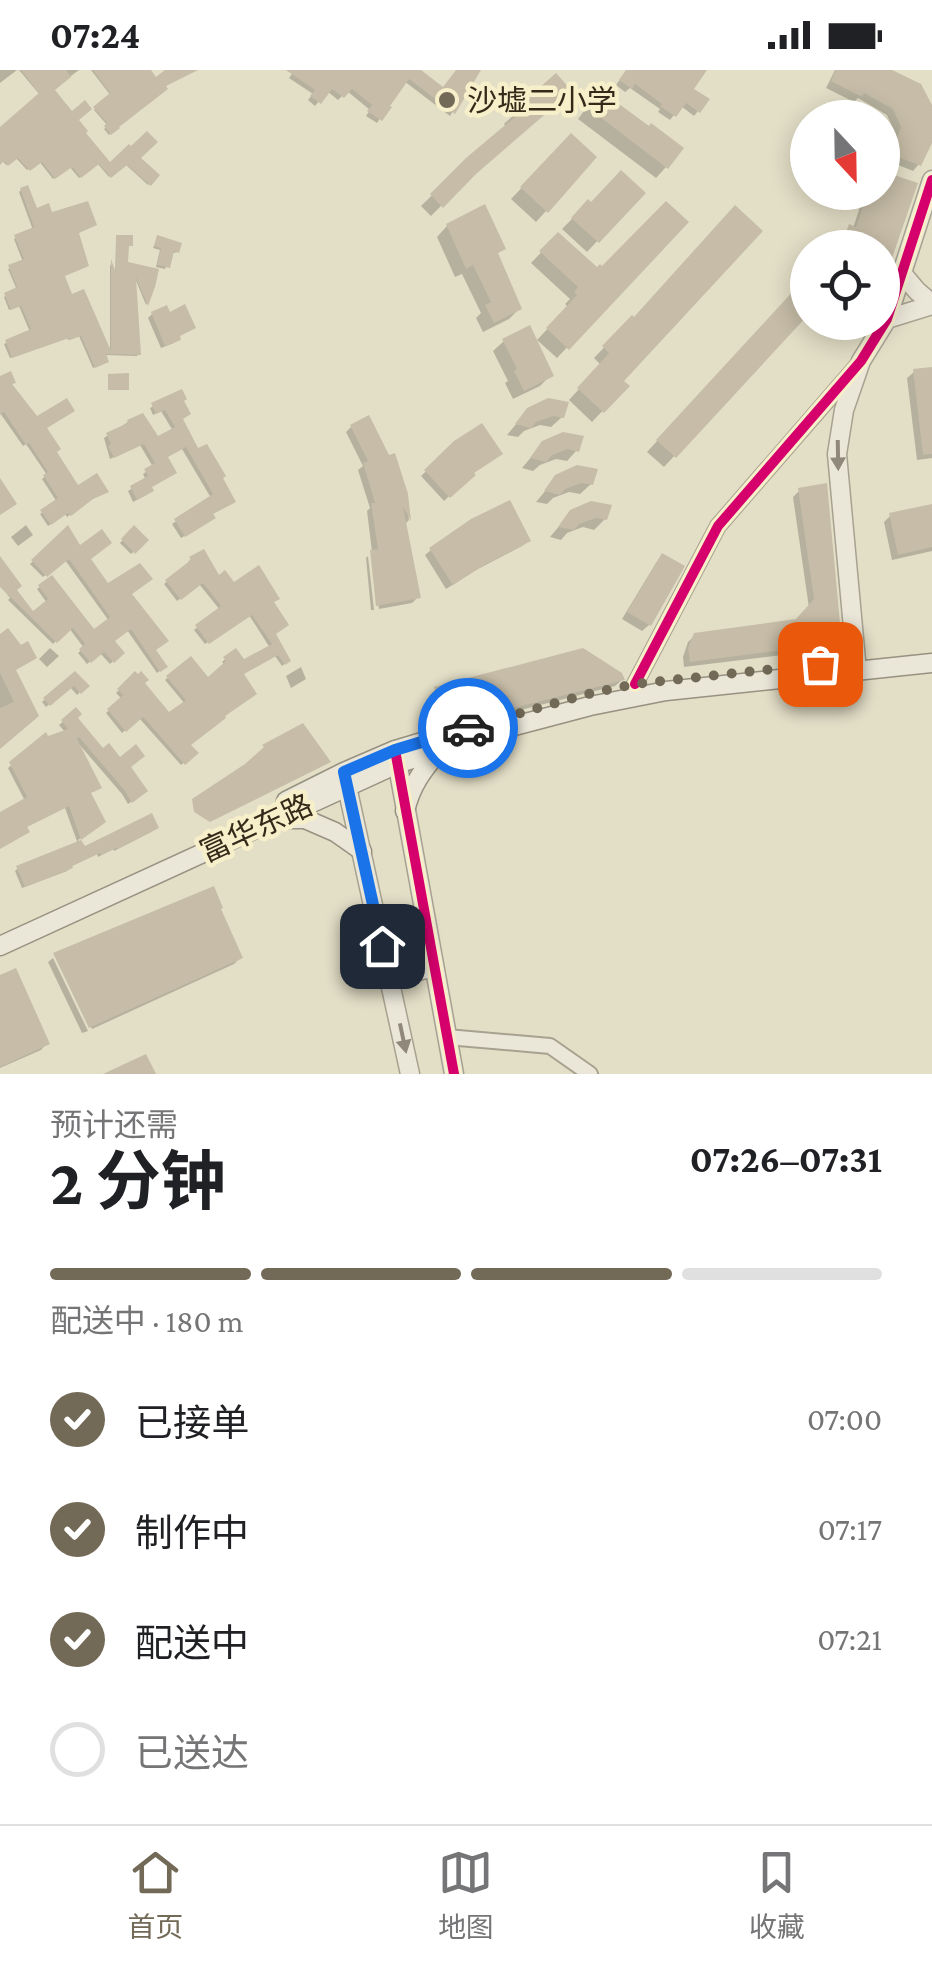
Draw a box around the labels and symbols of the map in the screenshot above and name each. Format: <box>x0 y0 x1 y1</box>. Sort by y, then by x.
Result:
place label: 沙墟二小学 <box>467 84 617 117</box>
marker: 沙墟二小学 <box>436 89 458 111</box>
north arrow <box>790 100 900 210</box>
one-way arrow <box>830 440 846 472</box>
pin <box>778 622 863 707</box>
courier <box>418 678 518 778</box>
street label: 富华东路 <box>195 788 317 868</box>
pin <box>340 904 425 989</box>
one-way arrow <box>395 1023 411 1054</box>

